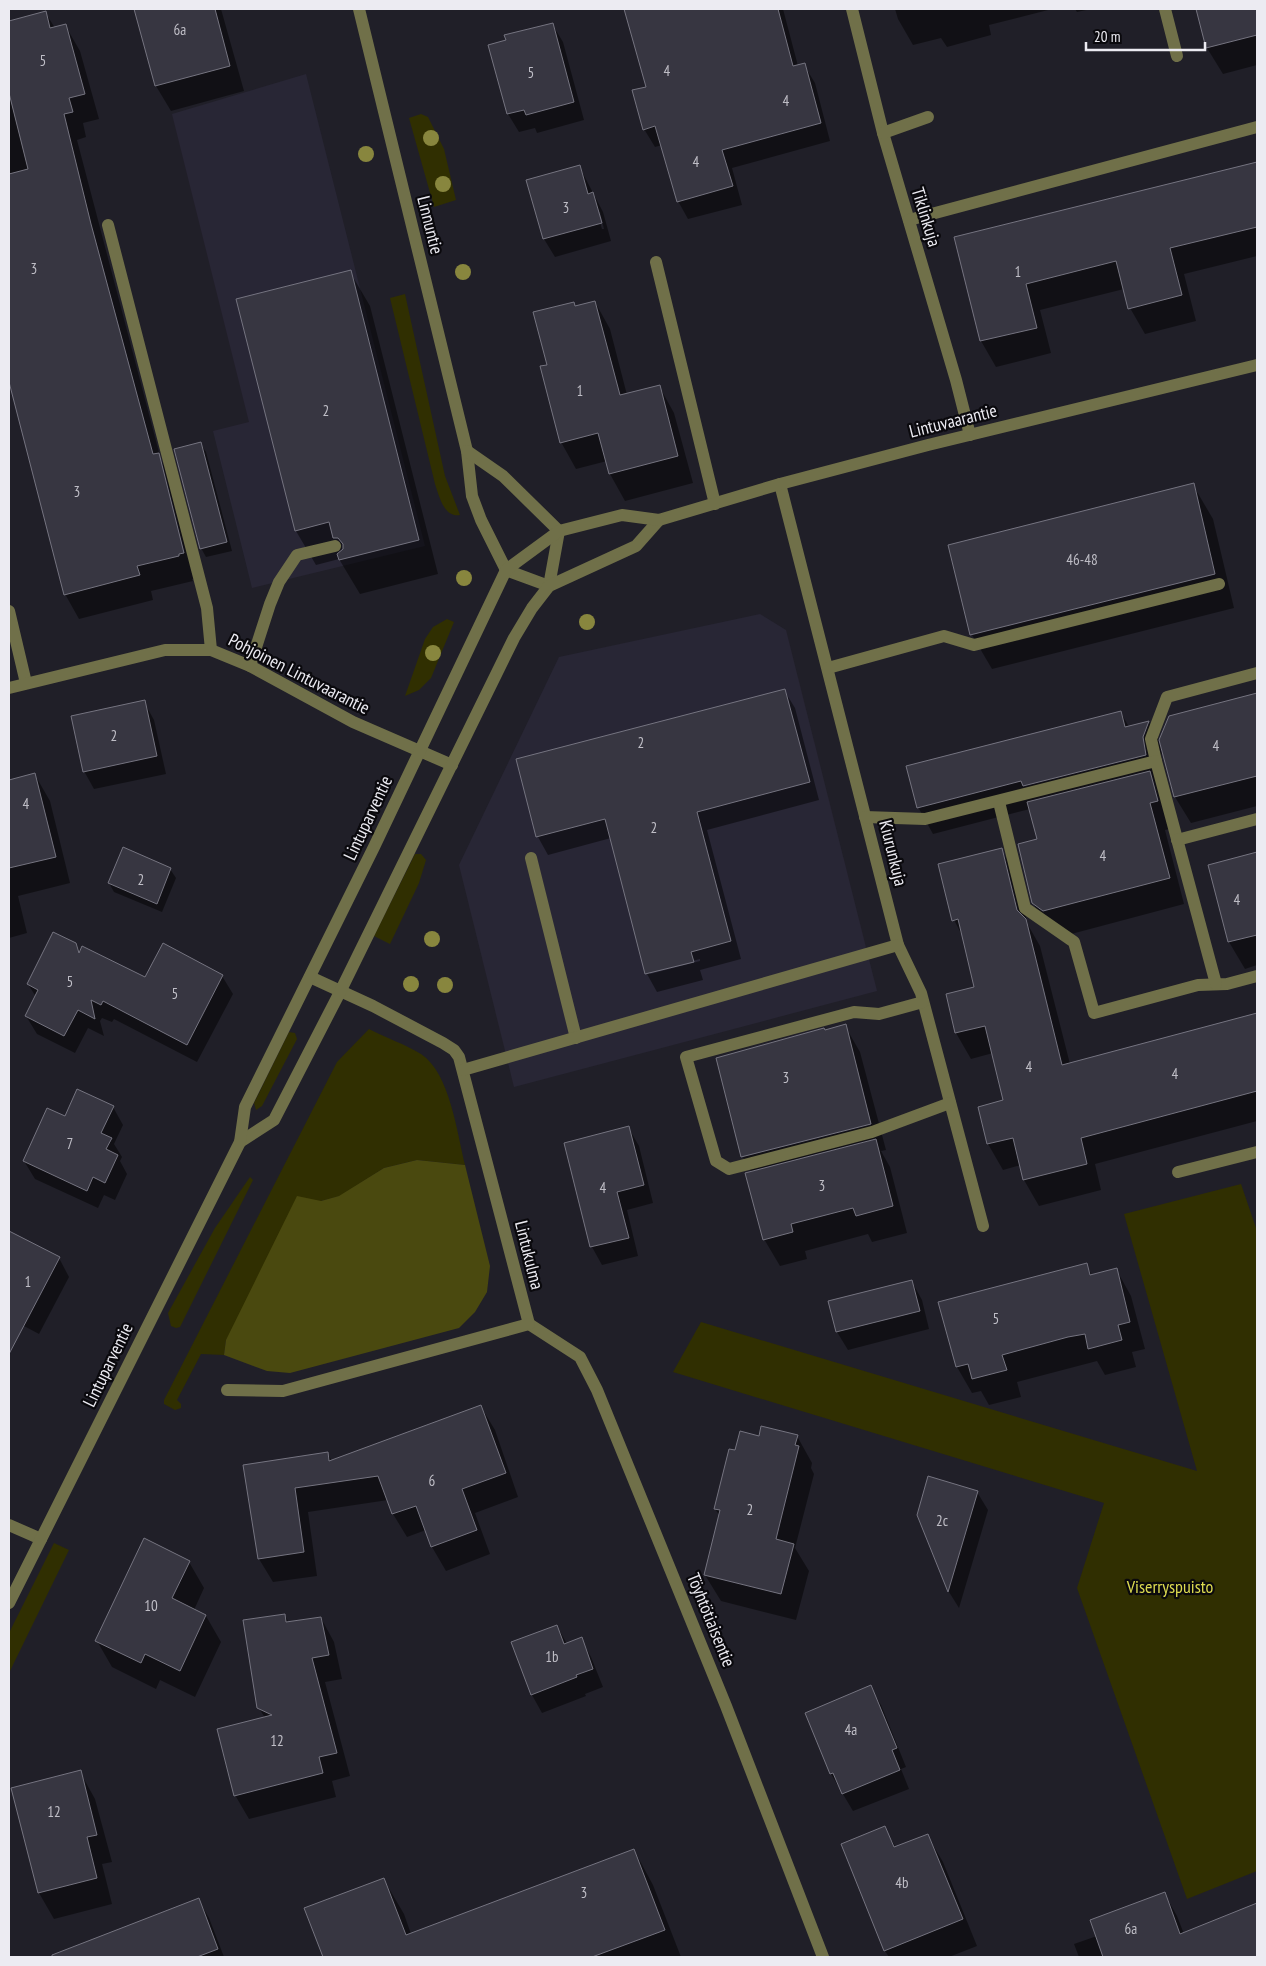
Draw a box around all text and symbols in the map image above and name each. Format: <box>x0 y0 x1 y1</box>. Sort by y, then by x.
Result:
house number: 6a <box>174 20 186 39</box>
scale bar <box>1086 20 1205 52</box>
text: 20 m <box>1094 27 1120 46</box>
house number: 5 <box>40 51 46 70</box>
house number: 4 <box>664 61 671 80</box>
house number: 5 <box>528 63 534 82</box>
house number: 4 <box>783 91 790 110</box>
house number: 4 <box>693 152 700 171</box>
street label: Tiklinkuja <box>907 184 946 249</box>
street label: Linnuntie <box>412 193 449 256</box>
house number: 3 <box>563 198 569 217</box>
house number: 3 <box>31 259 37 278</box>
house number: 1 <box>1015 262 1021 281</box>
house number: 1 <box>577 381 583 400</box>
street label: Lintuvaarantie <box>907 399 999 443</box>
house number: 2 <box>323 401 329 420</box>
house number: 3 <box>74 482 80 501</box>
house number: 46-48 <box>1066 550 1098 569</box>
street label: Pohjoinen Lintuvaarantie <box>225 628 374 719</box>
house number: 2 <box>111 726 117 745</box>
house number: 2 <box>638 733 644 752</box>
house number: 4 <box>1213 736 1220 755</box>
street label: Lintuparventie <box>338 772 397 864</box>
house number: 4 <box>23 794 30 813</box>
house number: 2 <box>651 818 657 837</box>
street label: Kiurunkuja <box>874 818 913 888</box>
house number: 4 <box>1100 846 1107 865</box>
house number: 2 <box>138 870 144 889</box>
house number: 4 <box>1234 890 1241 909</box>
house number: 5 <box>67 972 73 991</box>
house number: 5 <box>172 984 178 1003</box>
house number: 4 <box>1026 1057 1033 1076</box>
house number: 4 <box>1172 1064 1179 1083</box>
house number: 3 <box>783 1068 789 1087</box>
house number: 7 <box>67 1134 73 1153</box>
house number: 3 <box>819 1176 825 1195</box>
house number: 4 <box>600 1178 607 1197</box>
street label: Lintukulma <box>510 1218 549 1292</box>
house number: 1 <box>25 1272 31 1291</box>
house number: 5 <box>993 1309 999 1328</box>
street label: Lintuparventie <box>77 1319 138 1411</box>
house number: 6 <box>429 1471 436 1490</box>
house number: 2 <box>747 1500 753 1519</box>
house number: 2c <box>936 1511 949 1530</box>
street label: Töyhtötiaisentie <box>682 1569 741 1670</box>
park label: Viserryspuisto <box>1126 1575 1214 1598</box>
house number: 10 <box>144 1596 158 1615</box>
house number: 1b <box>545 1647 559 1666</box>
house number: 4a <box>845 1720 857 1739</box>
house number: 12 <box>270 1731 284 1750</box>
house number: 12 <box>47 1802 61 1821</box>
house number: 4b <box>895 1873 909 1892</box>
house number: 3 <box>581 1883 587 1902</box>
house number: 6a <box>1125 1919 1137 1938</box>

